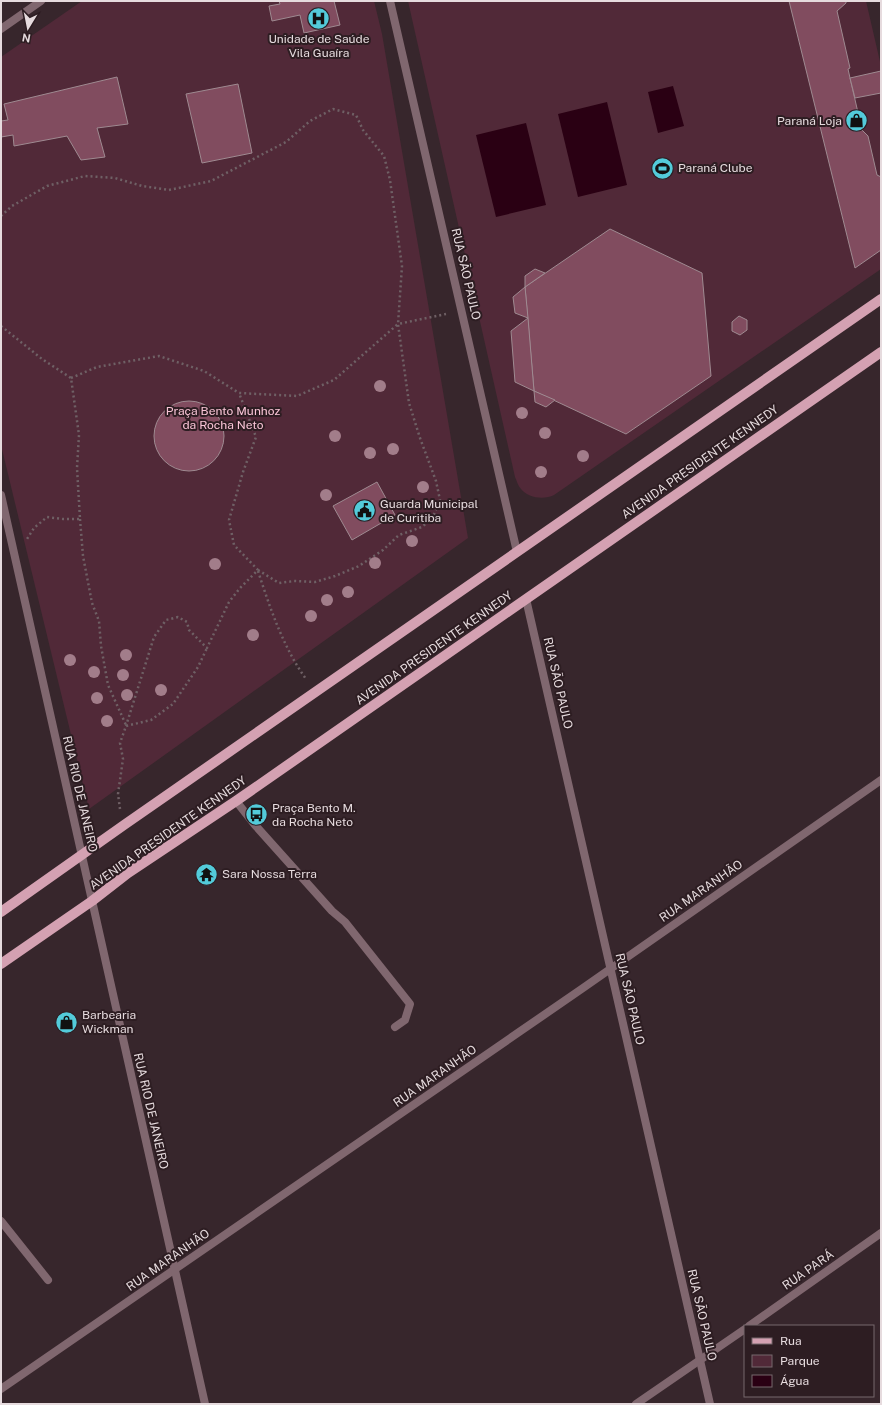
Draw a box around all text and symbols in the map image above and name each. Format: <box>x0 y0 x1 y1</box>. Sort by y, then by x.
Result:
hospital icon: Unidade de Saúde Vila Guaíra <box>306 5 332 31</box>
north arrow <box>8 8 48 48</box>
text: N <box>21 31 32 45</box>
place label: Unidade de Saúde Vila Guaíra <box>268 32 370 60</box>
shop icon: Paraná Loja <box>844 108 870 134</box>
place label: Paraná Loja <box>777 114 842 128</box>
sports icon: Paraná Clube <box>650 155 676 181</box>
place label: Paraná Clube <box>678 161 753 175</box>
street label: RUA SÃO PAULO <box>449 227 483 322</box>
street label: AVENIDA PRESIDENTE KENNEDY <box>619 402 782 522</box>
park label: Praça Bento Munhoz da Rocha Neto <box>166 404 280 432</box>
place label: Guarda Municipal de Curitiba <box>380 497 478 525</box>
public building icon: Guarda Municipal de Curitiba <box>351 498 377 524</box>
street label: AVENIDA PRESIDENTE KENNEDY <box>353 588 516 708</box>
street label: RUA SÃO PAULO <box>541 636 575 731</box>
street label: RUA RIO DE JANEIRO <box>60 735 100 854</box>
street label: AVENIDA PRESIDENTE KENNEDY <box>87 773 250 893</box>
place label: Praça Bento M. da Rocha Neto <box>272 801 356 829</box>
bus stop icon: Praça Bento M. da Rocha Neto <box>243 802 269 828</box>
street label: RUA MARANHÃO <box>657 857 745 925</box>
temple icon: Sara Nossa Terra <box>193 861 219 887</box>
place label: Sara Nossa Terra <box>222 867 317 881</box>
street label: RUA SÃO PAULO <box>613 952 647 1047</box>
place label: Barbearia Wickman <box>82 1008 136 1036</box>
shop icon: Barbearia Wickman <box>54 1009 80 1035</box>
street label: RUA MARANHÃO <box>391 1042 479 1110</box>
street label: RUA RIO DE JANEIRO <box>131 1052 171 1171</box>
street label: RUA MARANHÃO <box>124 1226 212 1294</box>
street label: RUA PARÁ <box>780 1247 837 1293</box>
street label: RUA SÃO PAULO <box>685 1268 719 1363</box>
legend <box>744 1325 874 1397</box>
text: Rua <box>780 1334 802 1348</box>
text: Parque <box>780 1354 820 1368</box>
text: Água <box>780 1374 809 1388</box>

